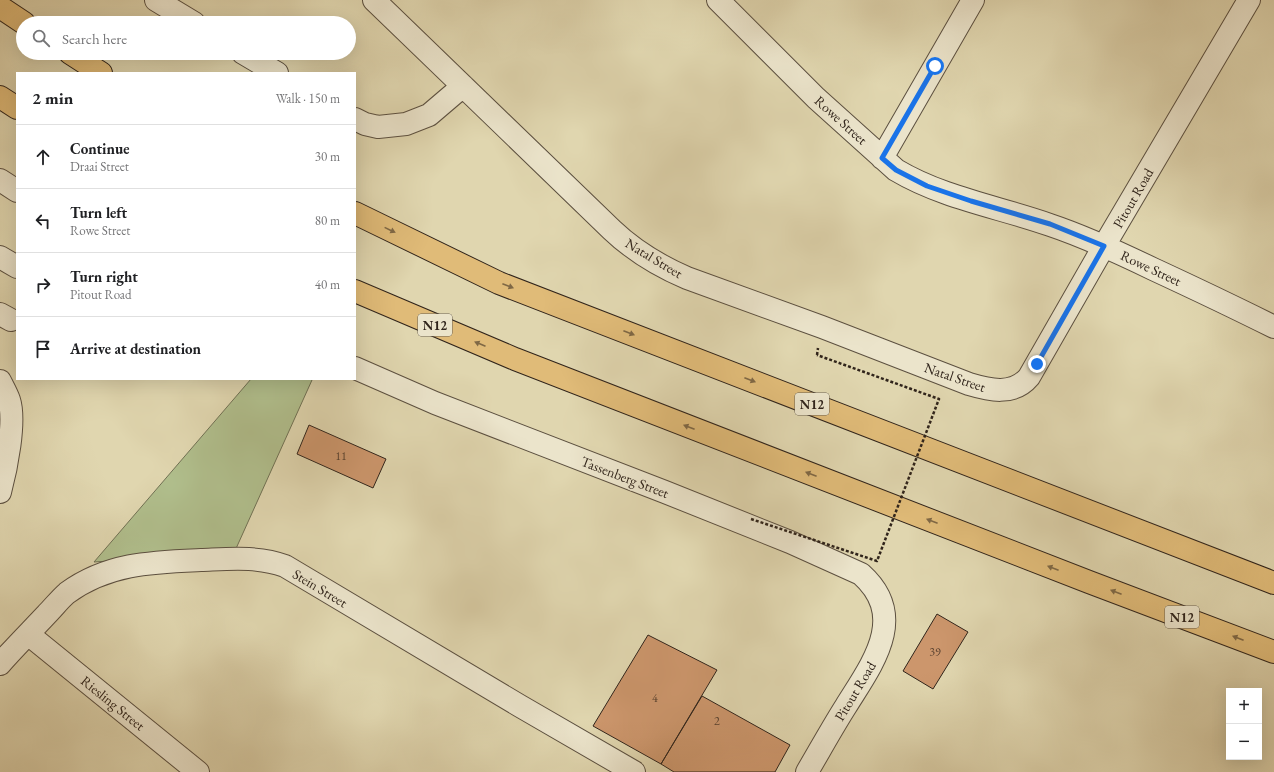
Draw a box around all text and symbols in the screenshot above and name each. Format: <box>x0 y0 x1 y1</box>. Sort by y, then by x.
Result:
search box <box>16 16 356 60</box>
icon: search <box>30 27 52 49</box>
text: Search here <box>62 29 127 48</box>
route start <box>926 57 944 75</box>
text: 2 min <box>32 87 73 109</box>
text: Walk · 150 m <box>276 90 340 107</box>
street label: Rowe Street <box>811 92 872 149</box>
text: Continue <box>70 139 130 158</box>
icon: ahead <box>32 146 54 168</box>
text: 30 m <box>315 148 340 165</box>
text: Draai Street <box>70 158 129 175</box>
street label: Pitout Road <box>1109 164 1158 231</box>
text: Turn left <box>70 203 127 222</box>
icon: left <box>32 210 54 232</box>
text: 80 m <box>315 212 340 229</box>
text: Rowe Street <box>70 222 130 239</box>
one-way arrow <box>384 227 396 233</box>
street label: Natal Street <box>622 234 686 282</box>
street label: Rowe Street <box>1118 246 1185 290</box>
text: Turn right <box>70 267 138 286</box>
icon: right <box>32 274 54 296</box>
text: 40 m <box>315 276 340 293</box>
one-way arrow <box>502 283 514 289</box>
text: Pitout Road <box>70 286 132 303</box>
road number: N12 <box>418 314 452 336</box>
one-way arrow <box>623 330 634 336</box>
icon: arrive <box>32 338 54 360</box>
text: Arrive at destination <box>70 339 201 358</box>
one-way arrow <box>474 341 485 347</box>
route end <box>1028 355 1046 373</box>
street label: Natal Street <box>922 358 989 396</box>
one-way arrow <box>744 378 756 384</box>
road number: N12 <box>795 393 829 415</box>
one-way arrow <box>683 423 695 429</box>
house number: 11 <box>335 448 347 464</box>
street label: Tassenberg Street <box>579 452 672 502</box>
one-way arrow <box>804 470 816 476</box>
one-way arrow <box>925 517 937 523</box>
one-way arrow <box>1046 564 1058 570</box>
street label: Stein Street <box>289 565 351 612</box>
one-way arrow <box>1110 589 1122 595</box>
road number: N12 <box>1165 606 1199 628</box>
one-way arrow <box>1231 635 1243 641</box>
house number: 39 <box>929 644 941 660</box>
street label: Pitout Road <box>830 657 880 724</box>
street label: Riesling Street <box>77 672 149 735</box>
map controls <box>1226 688 1262 760</box>
button: + <box>1226 688 1262 724</box>
house number: 4 <box>652 690 658 706</box>
house number: 2 <box>714 713 720 729</box>
button: − <box>1226 724 1262 760</box>

